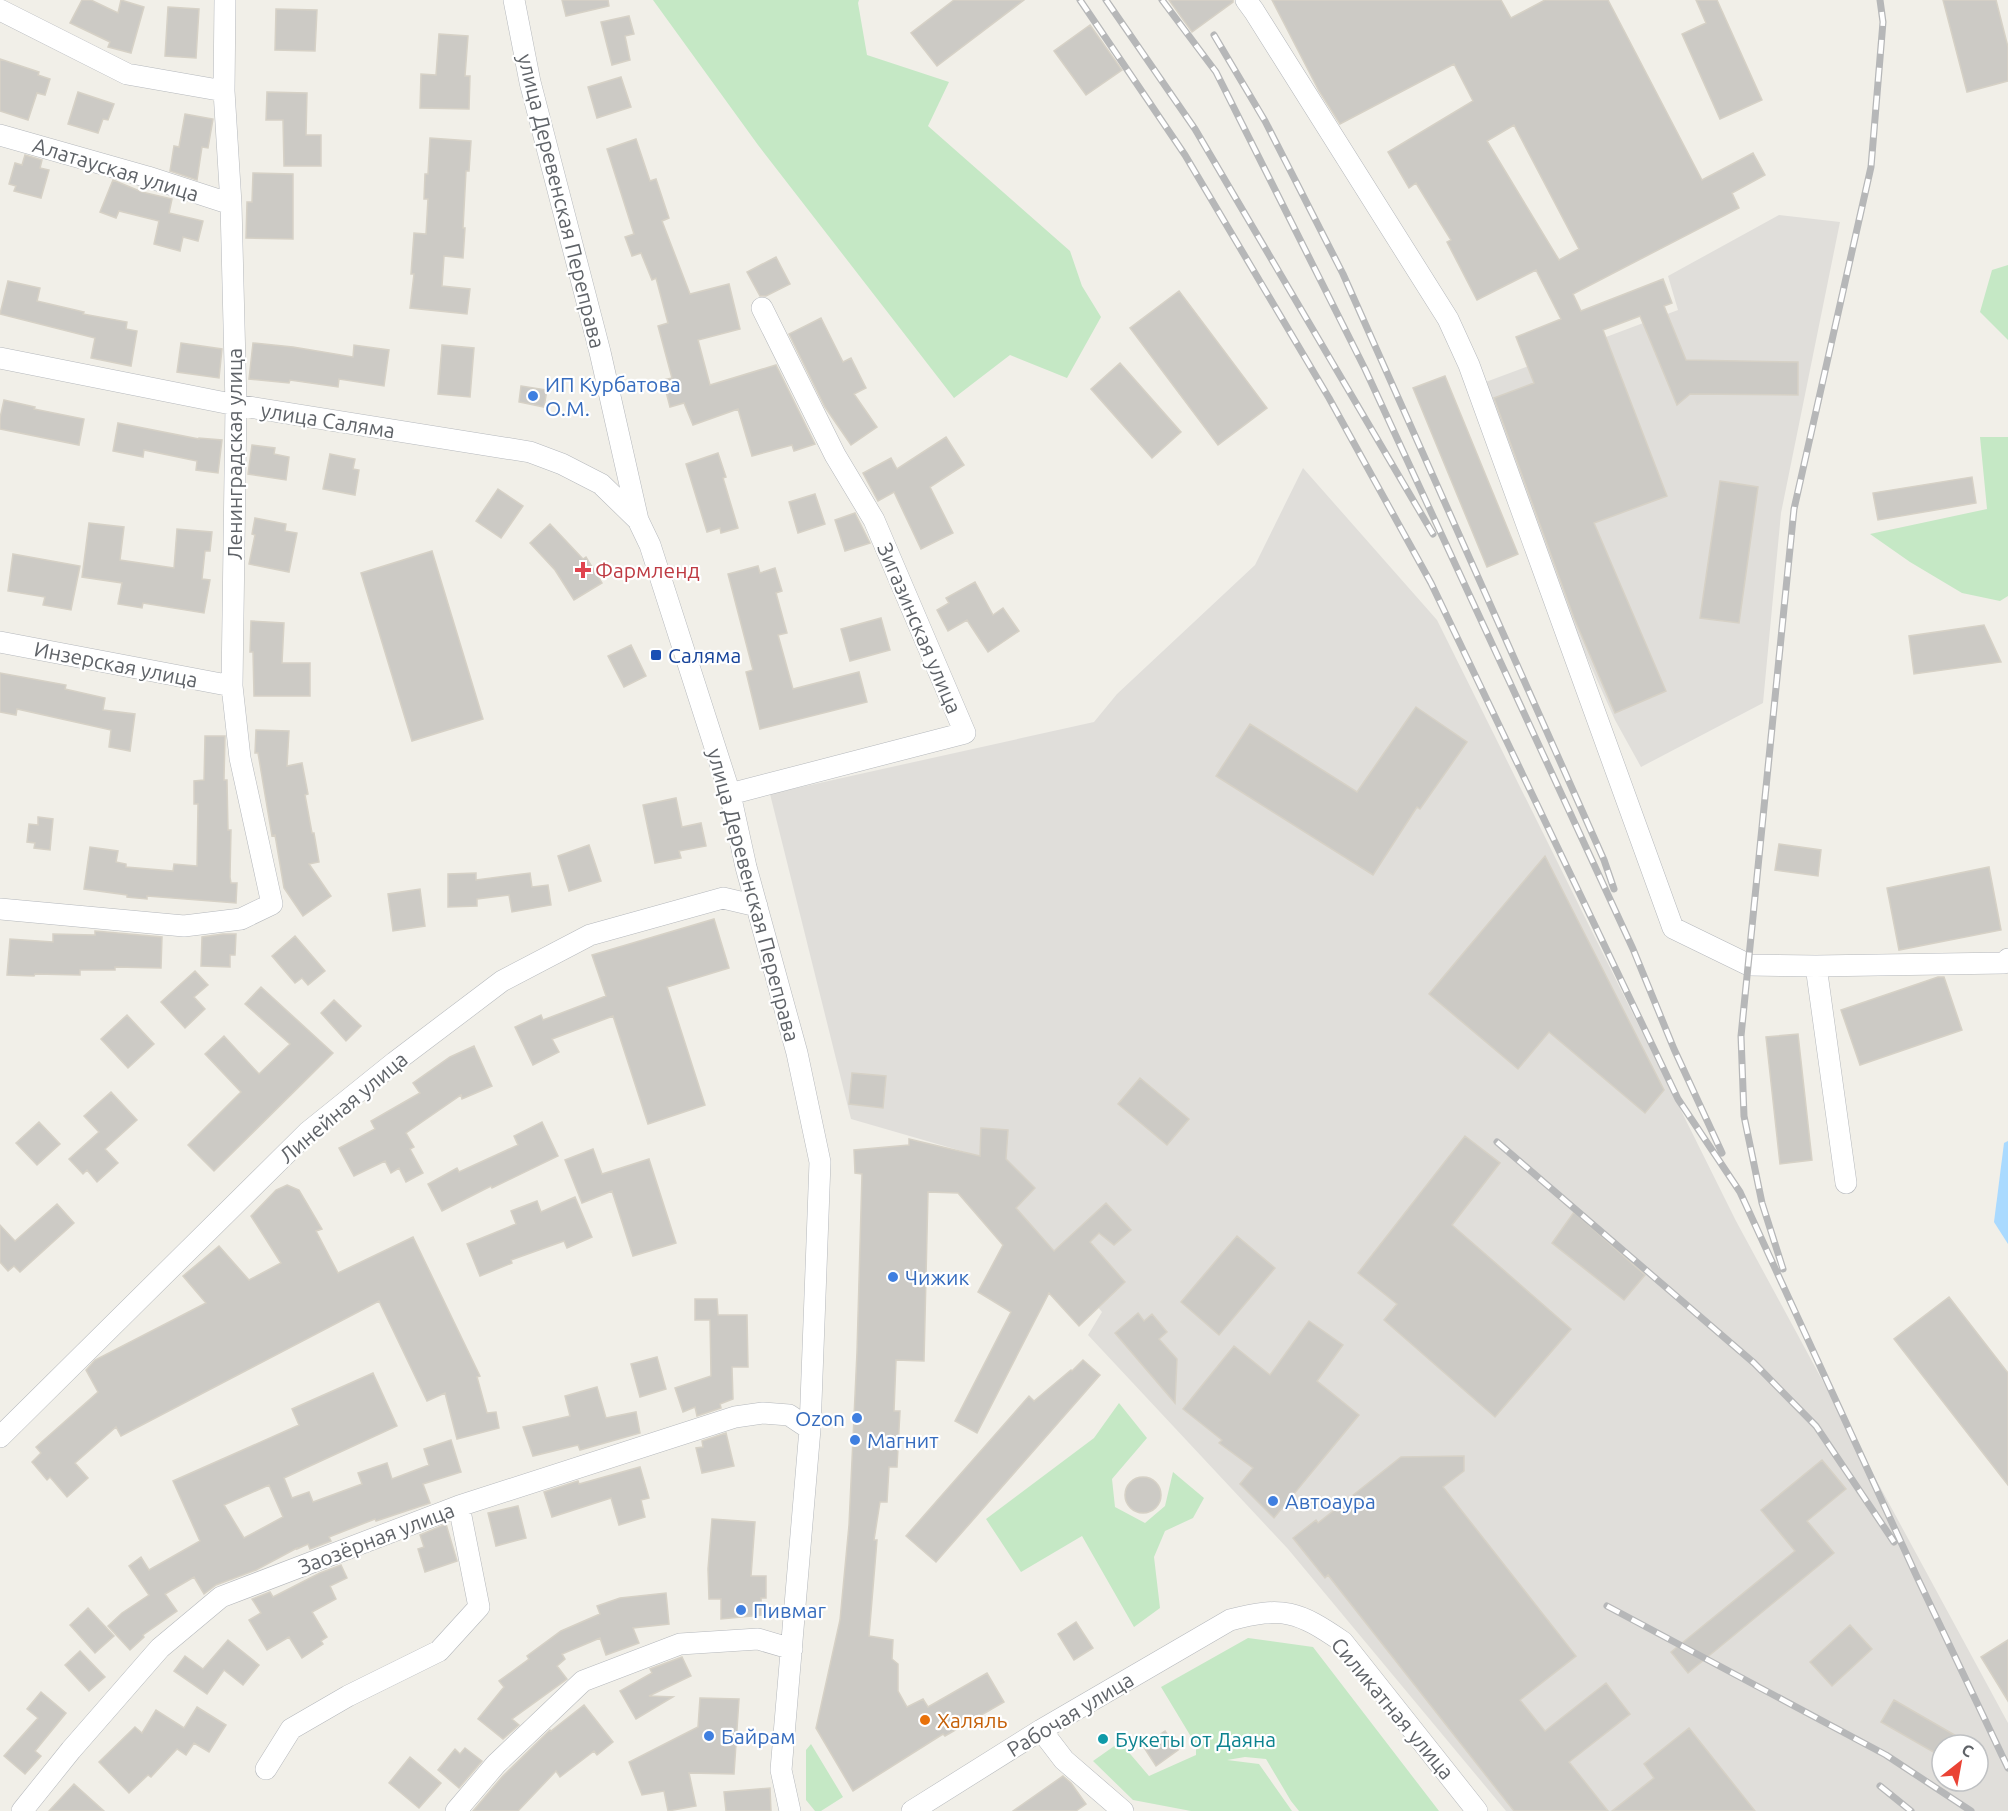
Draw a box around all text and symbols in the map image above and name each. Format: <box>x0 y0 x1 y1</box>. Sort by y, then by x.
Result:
street label: улица Деревенская Переправа <box>514 51 610 351</box>
street label: Алатауская улица <box>30 132 202 206</box>
street label: Ленинградская улица <box>222 348 246 560</box>
place label: ИП Курбатова О.М. <box>545 372 681 420</box>
marker: ИП Курбатова О.М. <box>526 389 540 403</box>
street label: улица Саляма <box>259 398 397 442</box>
street label: Зигазинская улица <box>873 539 967 717</box>
place label: Фармленд <box>595 558 700 582</box>
marker: Фармленд <box>576 563 590 577</box>
street label: Инзерская улица <box>32 636 200 692</box>
place label: Саляма <box>668 643 741 667</box>
marker: Саляма <box>649 648 663 662</box>
street label: улица Деревенская Переправа <box>703 746 805 1044</box>
street label: Линейная улица <box>274 1046 412 1168</box>
place label: Чижик <box>905 1265 969 1289</box>
marker: Чижик <box>886 1270 900 1284</box>
place label: Ozon <box>795 1406 845 1430</box>
marker: Ozon <box>850 1411 864 1425</box>
place label: Магнит <box>867 1428 939 1452</box>
marker: Магнит <box>848 1433 862 1447</box>
place label: Автоаура <box>1285 1489 1376 1513</box>
marker: Автоаура <box>1266 1494 1280 1508</box>
street label: Заозёрная улица <box>295 1497 457 1579</box>
place label: Пивмаг <box>753 1598 827 1622</box>
marker: Пивмаг <box>734 1603 748 1617</box>
street label: Силикатная улица <box>1327 1632 1459 1784</box>
street label: Рабочая улица <box>1002 1667 1138 1761</box>
place label: Халяль <box>937 1708 1008 1732</box>
marker: Халяль <box>918 1713 932 1727</box>
place label: Байрам <box>721 1724 796 1748</box>
place label: Букеты от Даяна <box>1115 1727 1276 1751</box>
marker: Байрам <box>702 1729 716 1743</box>
marker: Букеты от Даяна <box>1096 1732 1110 1746</box>
north arrow <box>1930 1733 1990 1793</box>
text: С <box>1959 1740 1977 1760</box>

